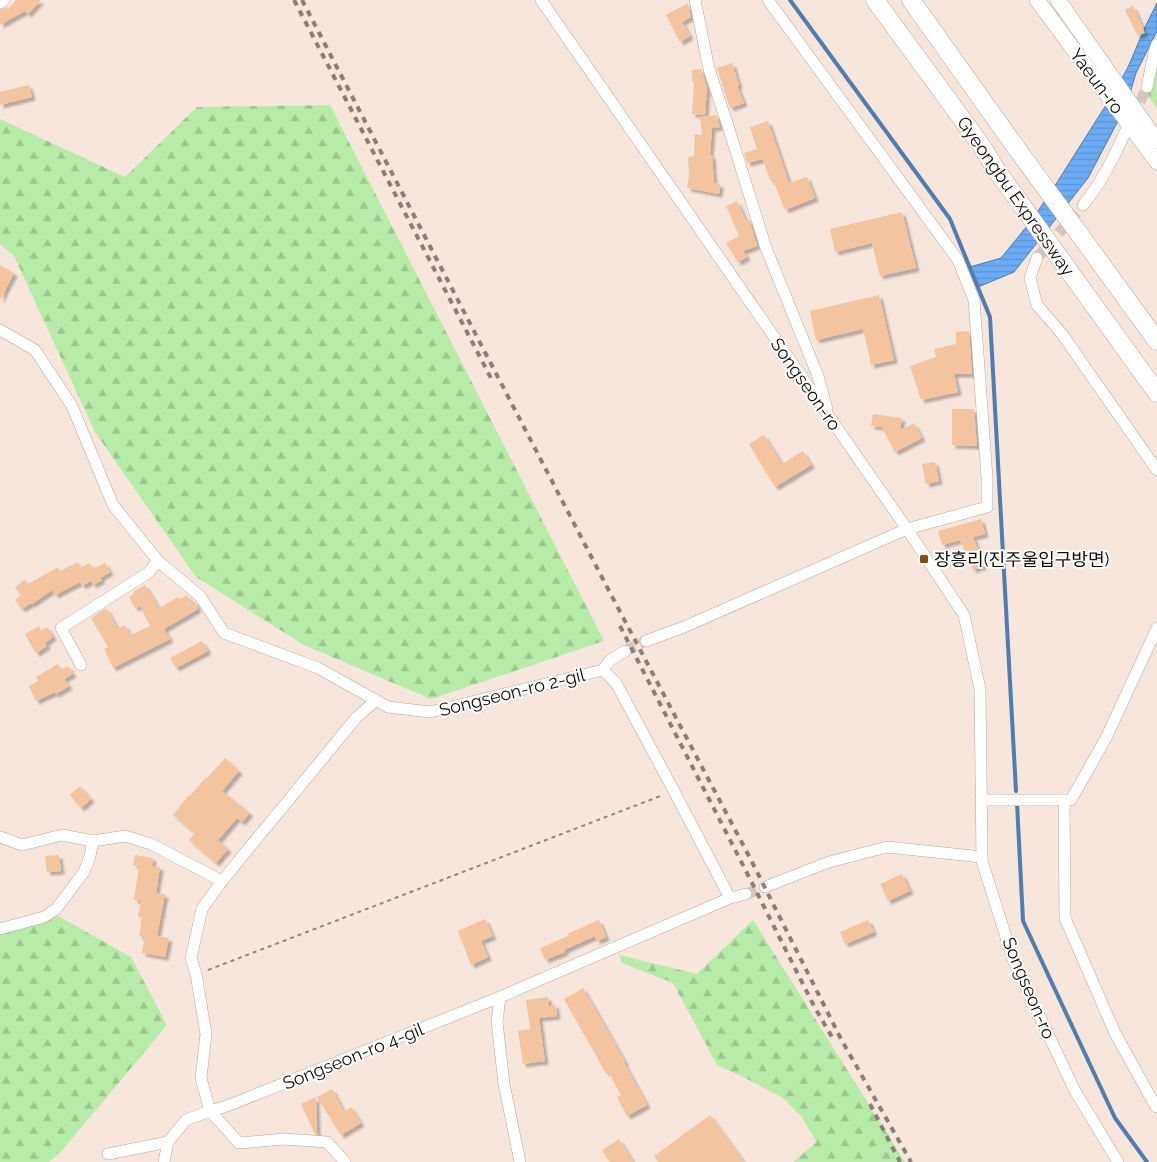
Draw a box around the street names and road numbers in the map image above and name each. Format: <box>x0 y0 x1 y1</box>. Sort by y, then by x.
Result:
street label: Yaeun-ro <box>1066 44 1128 118</box>
street label: Gyeongbu Expressway <box>953 112 1079 280</box>
street label: Songseon-ro <box>766 334 846 435</box>
street label: Songseon-ro 2-gil <box>437 664 587 720</box>
street label: Songseon-ro <box>998 934 1060 1042</box>
street label: Songseon-ro 4-gil <box>280 1018 427 1094</box>

